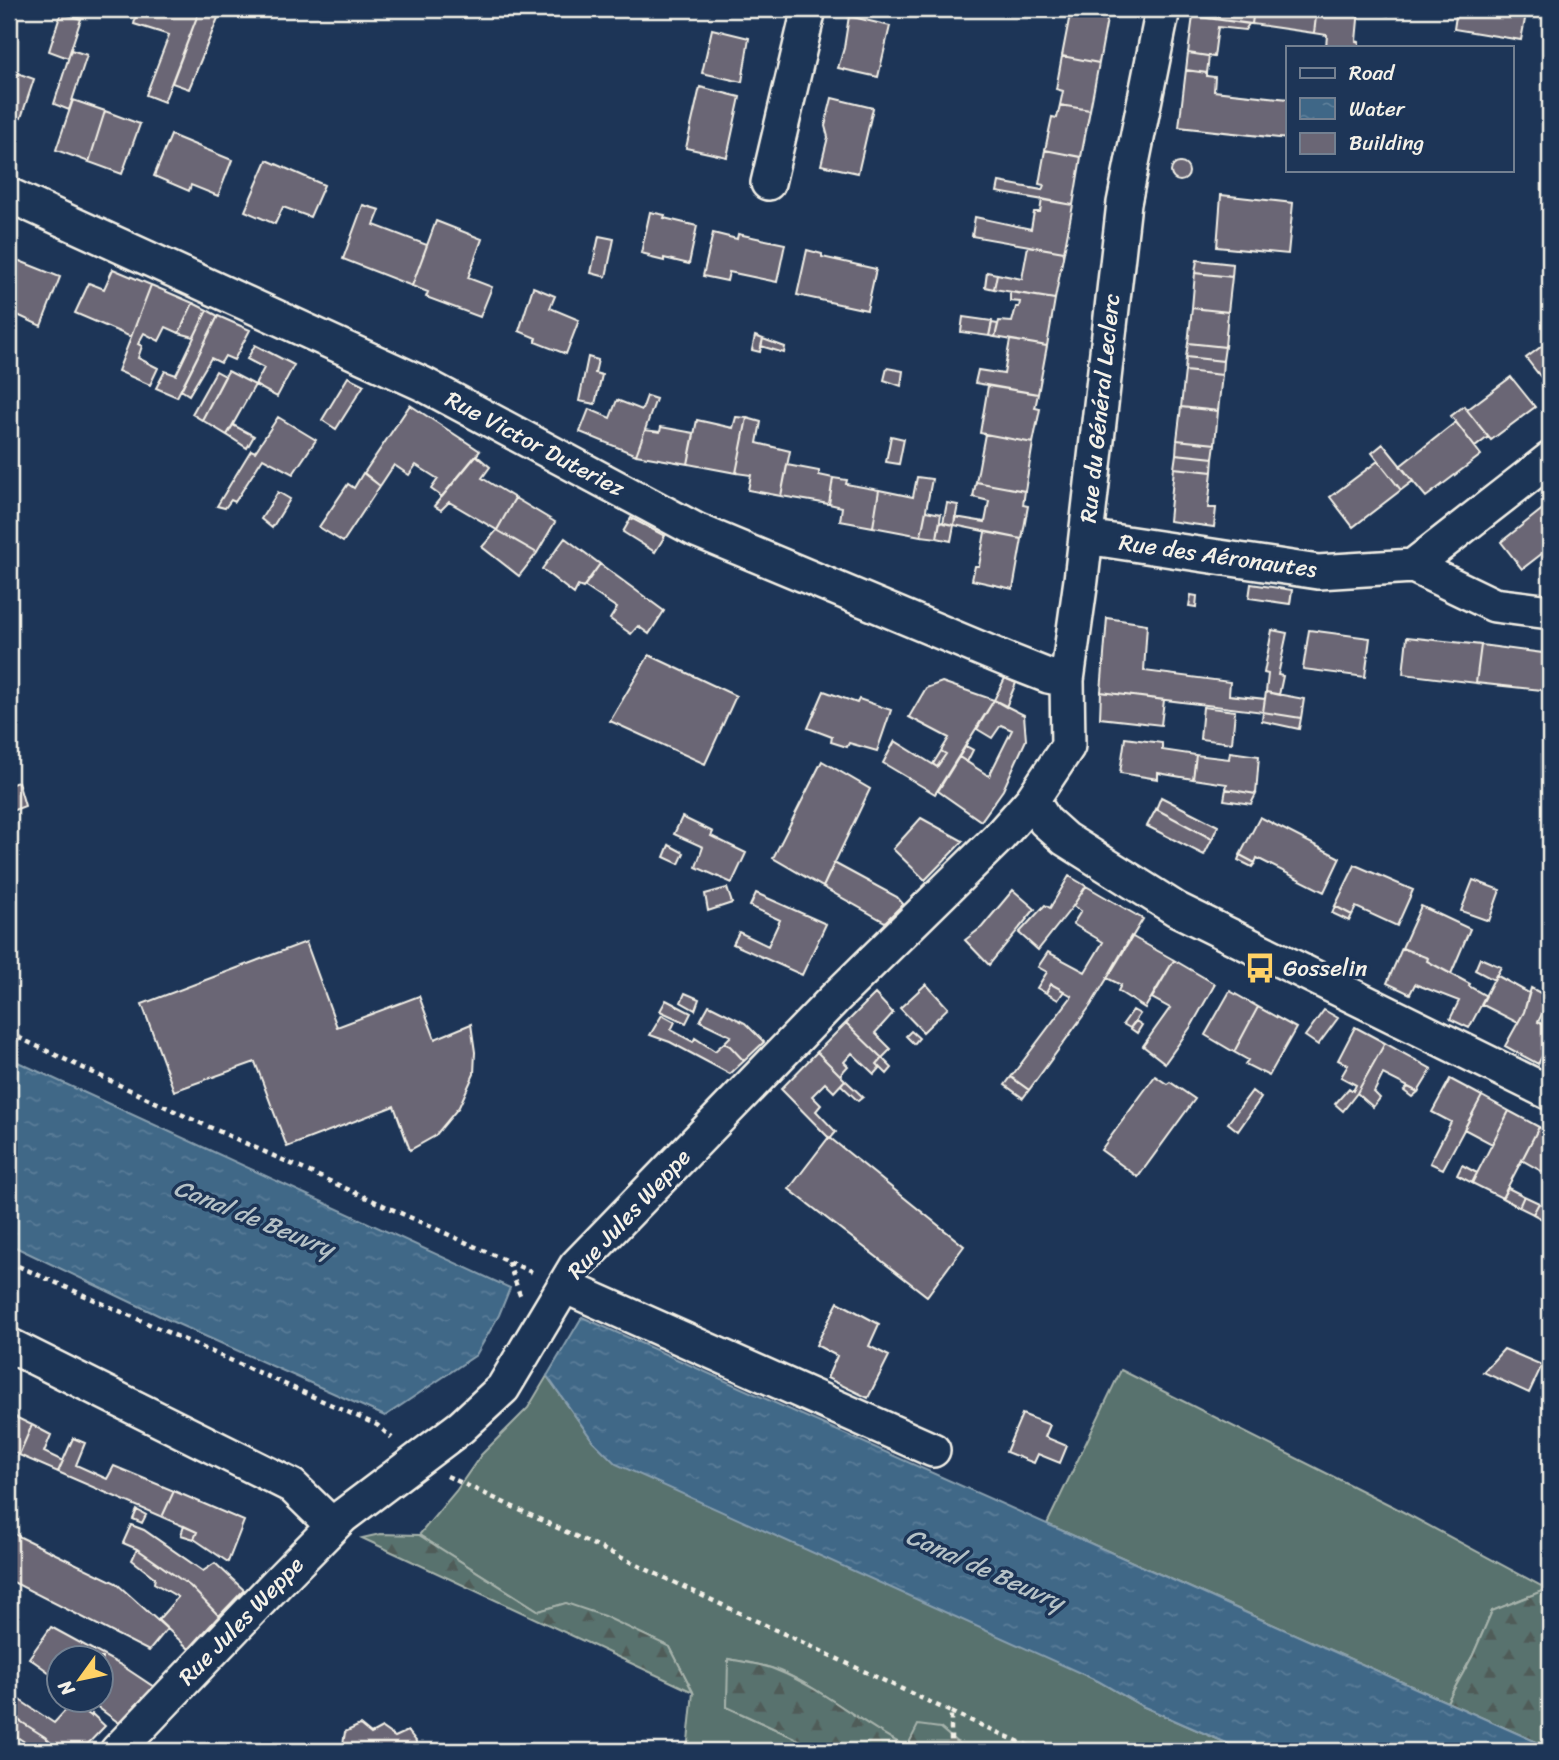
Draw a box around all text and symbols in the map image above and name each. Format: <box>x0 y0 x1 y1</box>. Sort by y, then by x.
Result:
legend <box>1286 46 1514 172</box>
text: Road <box>1349 54 1396 92</box>
text: Water <box>1349 90 1406 128</box>
text: Building <box>1349 124 1425 162</box>
street label: Rue du Général Leclerc <box>1068 291 1132 525</box>
street label: Rue Victor Duteriez <box>438 379 632 509</box>
street label: Rue des Aéronautes <box>1116 522 1320 590</box>
place label: Gosselin <box>1283 948 1367 989</box>
bus stop icon: Gosselin <box>1243 951 1277 985</box>
street label: Rue Jules Weppe <box>557 1139 701 1289</box>
water label: Canal de Beuvry <box>168 1167 344 1271</box>
water label: Canal de Beuvry <box>899 1515 1074 1624</box>
street label: Rue Jules Weppe <box>168 1546 314 1696</box>
north arrow <box>46 1644 116 1714</box>
text: N <box>48 1673 84 1703</box>

